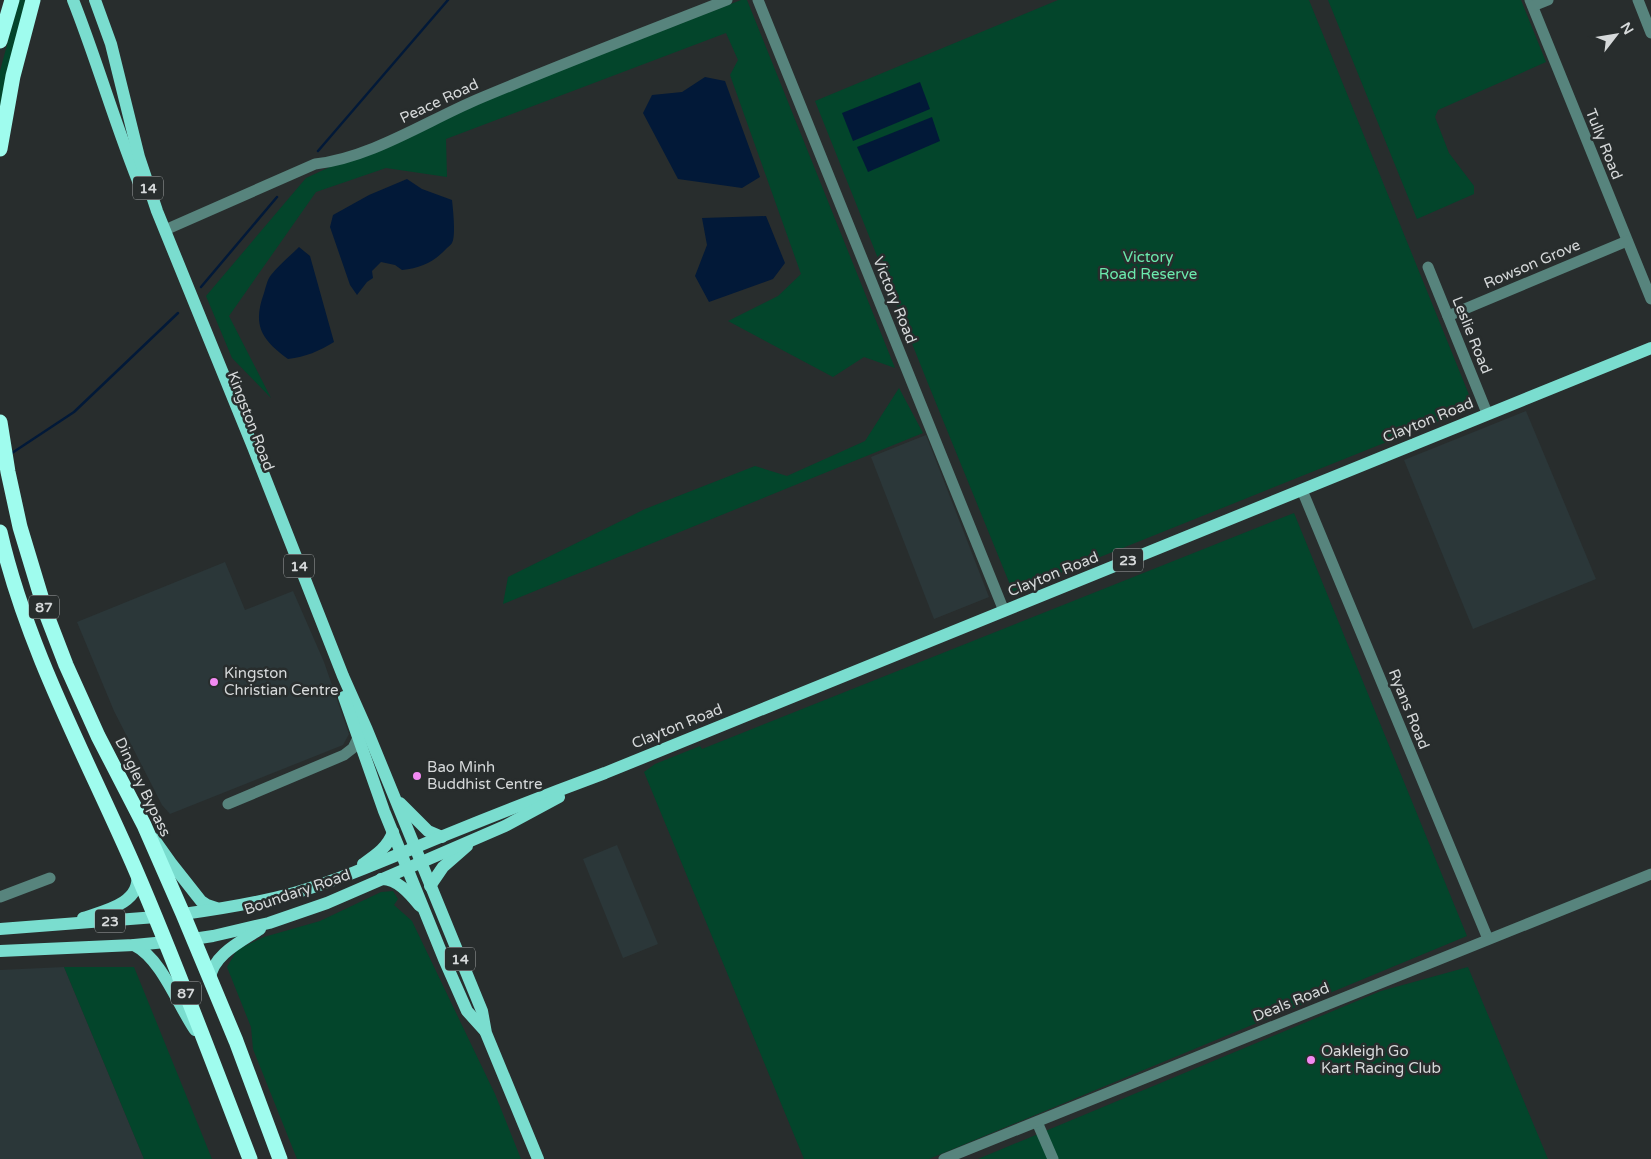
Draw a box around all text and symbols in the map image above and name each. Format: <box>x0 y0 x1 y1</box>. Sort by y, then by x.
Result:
north arrow <box>1591 10 1641 60</box>
text: N <box>1617 19 1637 38</box>
street label: Peace Road <box>397 75 481 127</box>
street label: Tully Road <box>1582 106 1626 182</box>
road number: 14 <box>133 177 163 200</box>
street label: Rowson Grove <box>1481 236 1583 292</box>
park label: Victory Road Reserve <box>1099 248 1197 283</box>
street label: Victory Road <box>869 254 921 346</box>
street label: Leslie Road <box>1448 294 1496 376</box>
street label: Kingston Road <box>224 369 278 473</box>
street label: Clayton Road <box>1380 394 1476 446</box>
street label: Clayton Road <box>1005 548 1101 600</box>
road number: 23 <box>1113 548 1143 572</box>
road number: 14 <box>284 554 314 578</box>
road number: 87 <box>29 596 59 618</box>
place label: Kingston Christian Centre <box>224 664 338 699</box>
street label: Ryans Road <box>1385 666 1433 752</box>
marker: Kingston Christian Centre <box>208 676 220 688</box>
street label: Clayton Road <box>629 700 725 752</box>
street label: Dingley Bypass <box>111 734 175 840</box>
place label: Bao Minh Buddhist Centre <box>427 758 542 793</box>
marker: Bao Minh Buddhist Centre <box>411 770 423 782</box>
street label: Boundary Road <box>242 865 352 919</box>
road number: 23 <box>95 909 125 932</box>
road number: 14 <box>445 948 475 971</box>
street label: Deals Road <box>1250 979 1332 1025</box>
road number: 87 <box>171 981 201 1004</box>
place label: Oakleigh Go Kart Racing Club <box>1321 1042 1441 1077</box>
marker: Oakleigh Go Kart Racing Club <box>1305 1054 1317 1066</box>

